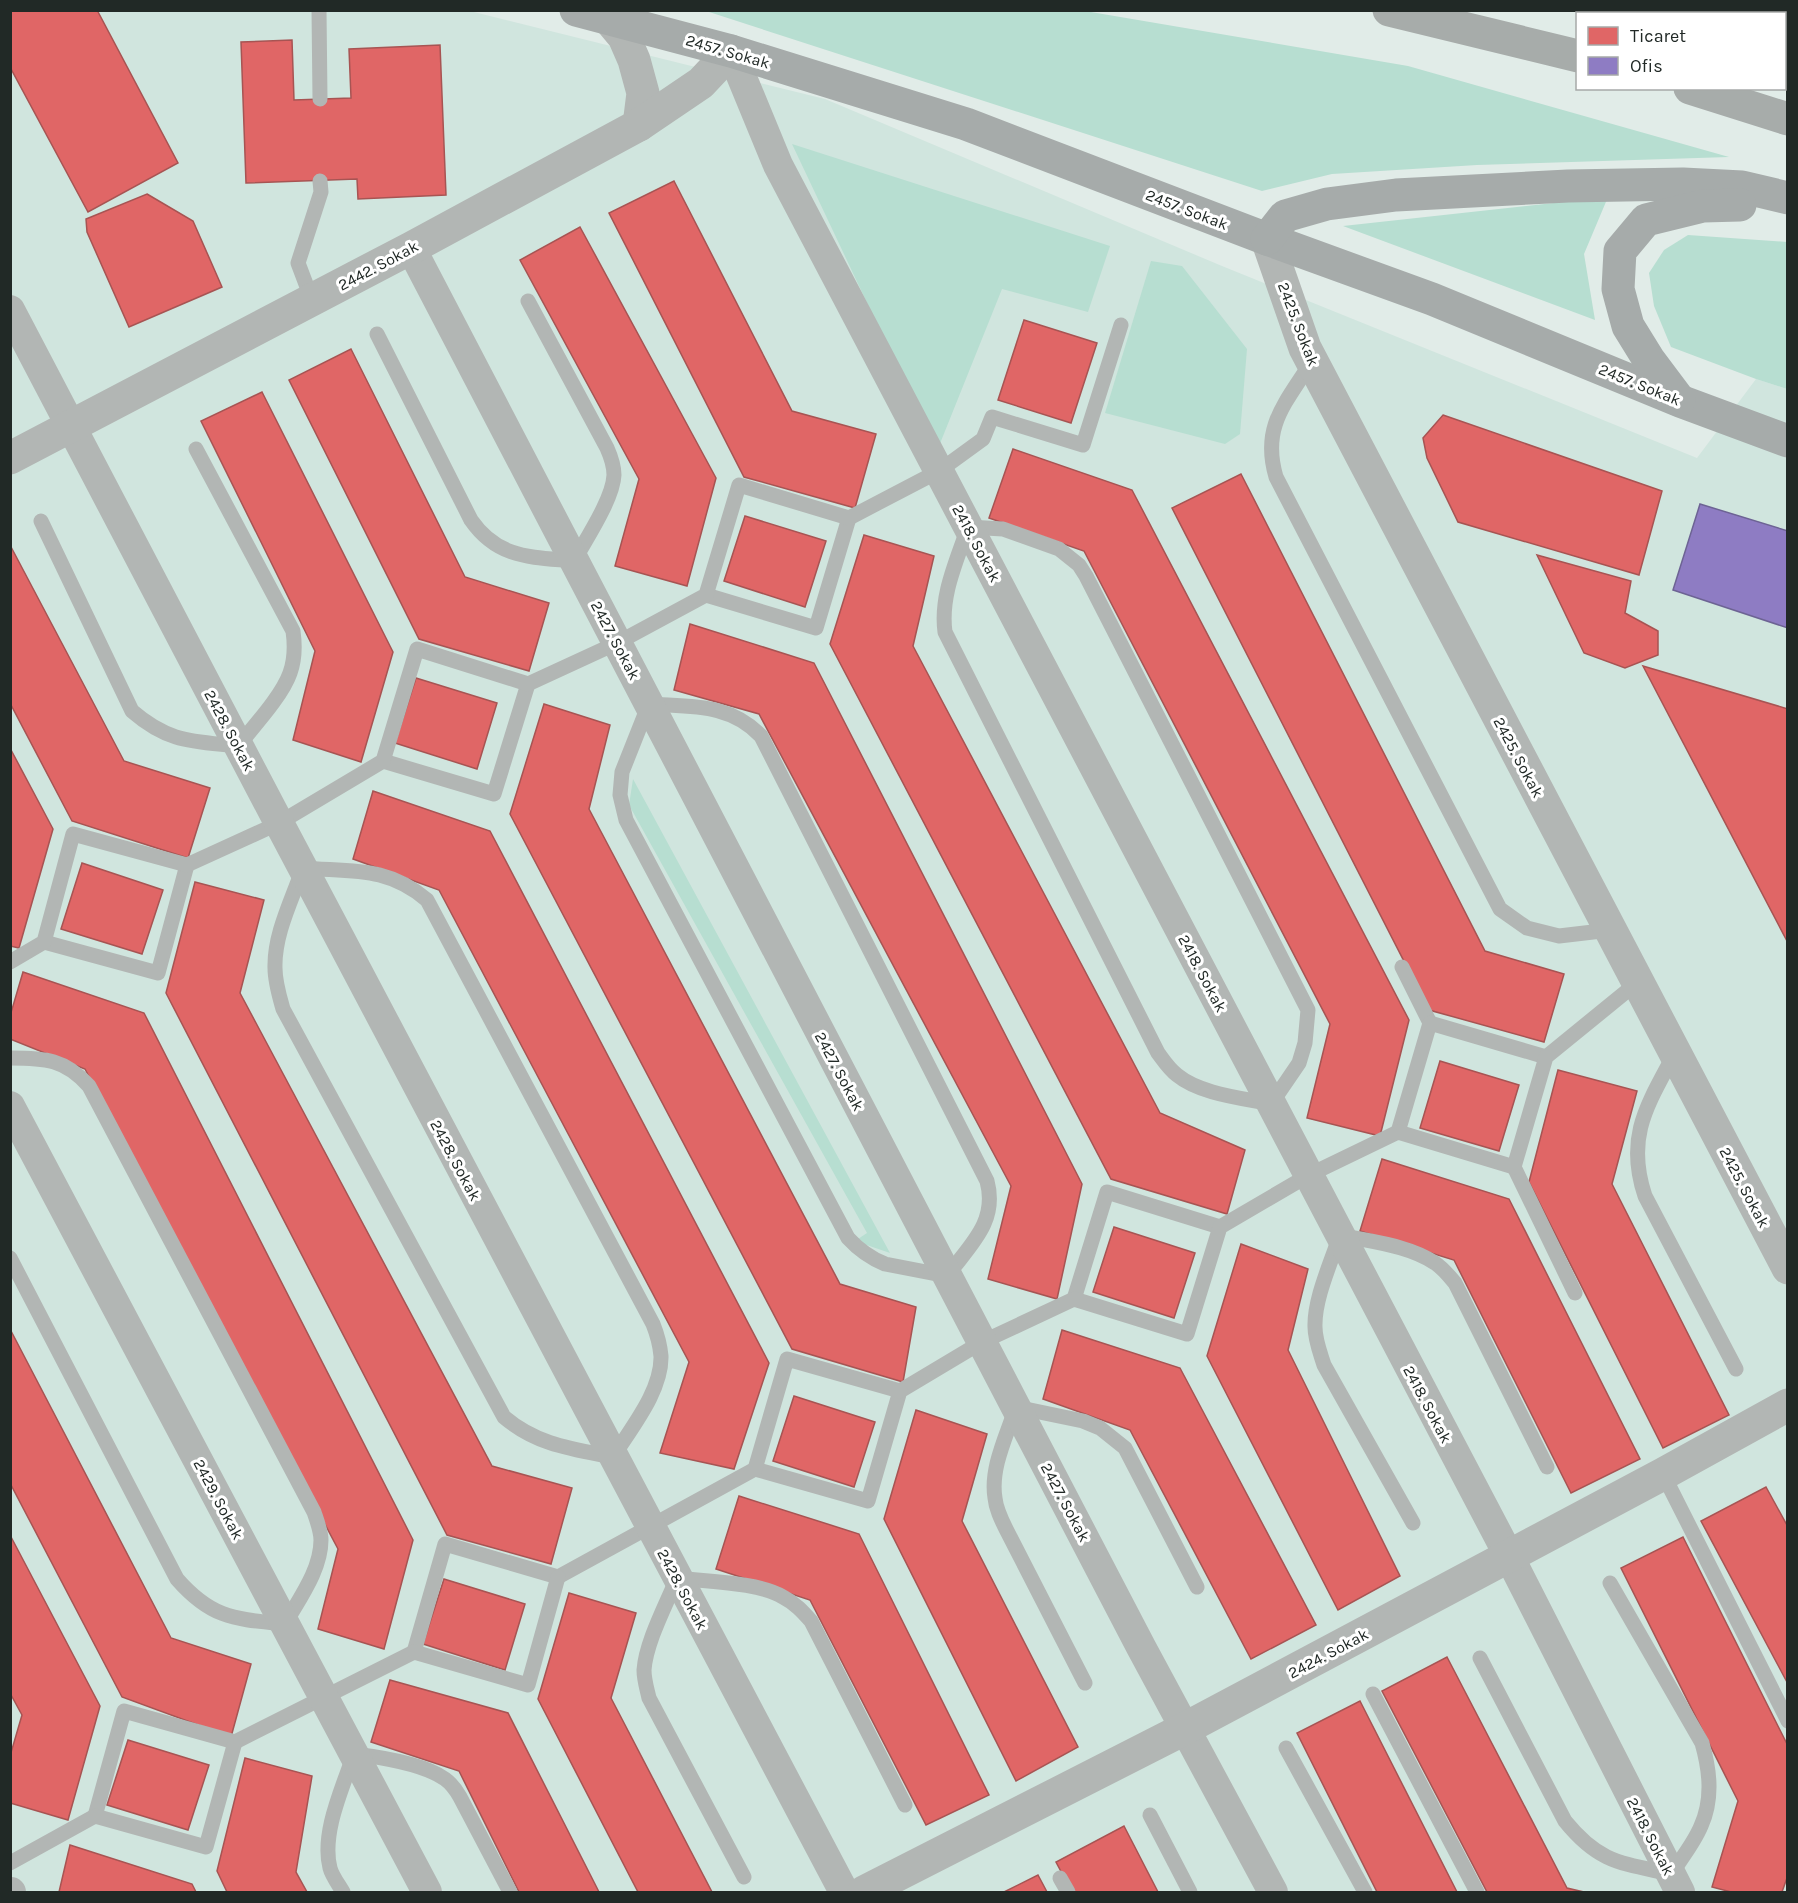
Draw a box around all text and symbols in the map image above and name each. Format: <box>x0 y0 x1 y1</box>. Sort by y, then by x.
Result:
legend <box>1576 12 1786 90</box>
text: Ticaret <box>1630 25 1686 47</box>
street label: 2457. Sokak <box>684 30 772 73</box>
text: Ofis <box>1630 55 1663 77</box>
street label: 2457. Sokak <box>1143 185 1231 234</box>
street label: 2442. Sokak <box>335 236 422 295</box>
street label: 2425. Sokak <box>1274 279 1323 369</box>
street label: 2457. Sokak <box>1596 359 1684 410</box>
street label: 2418. Sokak <box>948 501 1005 585</box>
street label: 2427. Sokak <box>587 597 644 683</box>
street label: 2428. Sokak <box>200 686 259 774</box>
street label: 2425. Sokak <box>1489 714 1548 801</box>
street label: 2418. Sokak <box>1174 931 1231 1015</box>
street label: 2427. Sokak <box>811 1028 868 1114</box>
street label: 2428. Sokak <box>426 1116 485 1204</box>
street label: 2425. Sokak <box>1715 1144 1774 1231</box>
street label: 2418. Sokak <box>1399 1362 1456 1446</box>
street label: 2429. Sokak <box>189 1456 248 1543</box>
street label: 2427. Sokak <box>1037 1459 1094 1545</box>
street label: 2428. Sokak <box>653 1545 712 1633</box>
street label: 2424. Sokak <box>1285 1624 1372 1683</box>
street label: 2418. Sokak <box>1623 1794 1678 1879</box>

